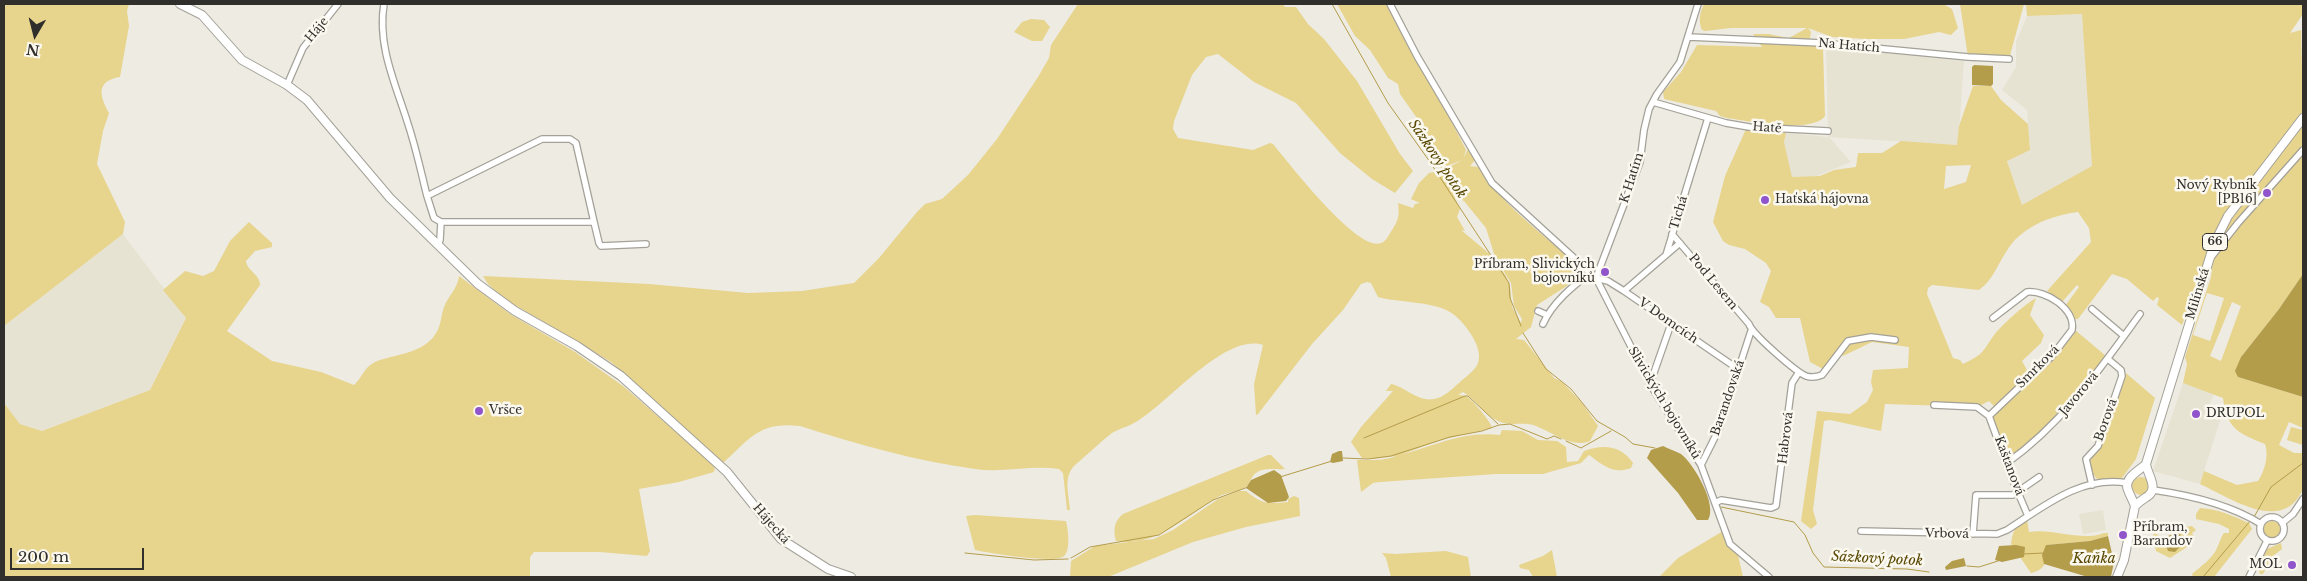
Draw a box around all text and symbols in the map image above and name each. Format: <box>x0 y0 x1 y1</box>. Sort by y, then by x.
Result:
north arrow <box>10 10 60 60</box>
street label: Háje <box>302 15 332 45</box>
street label: Na Hatích <box>1818 36 1880 56</box>
text: N <box>25 40 41 60</box>
water label: Sázkový potok <box>1404 116 1470 202</box>
street label: Hatě <box>1752 120 1782 136</box>
street label: K Hatím <box>1617 151 1647 205</box>
place label: Nový Rybník [PB16] <box>2176 179 2257 207</box>
marker: Nový Rybník [PB16] <box>2261 187 2273 199</box>
place label: Haťská hájovna <box>1775 193 1869 207</box>
street label: Tichá <box>1667 194 1691 232</box>
marker: Haťská hájovna <box>1759 194 1771 206</box>
road number: 66 <box>2202 233 2228 250</box>
street label: Pod Lesem <box>1686 251 1740 313</box>
place label: Příbram, Slivických bojovníků <box>1474 258 1595 286</box>
marker: Příbram, Slivických bojovníků <box>1599 266 1611 278</box>
street label: Milínská <box>2183 267 2213 321</box>
street label: V Domcích <box>1635 295 1701 347</box>
street label: Smrková <box>2014 343 2062 391</box>
street label: Slivických bojovníků <box>1625 344 1703 462</box>
street label: Barandovská <box>1708 358 1748 438</box>
street label: Javorová <box>2057 369 2101 419</box>
street label: Borová <box>2092 397 2120 443</box>
place label: Vršce <box>489 404 522 418</box>
marker: Vršce <box>473 405 485 417</box>
place label: DRUPOL <box>2206 407 2264 421</box>
marker: DRUPOL <box>2190 408 2202 420</box>
street label: Habrová <box>1776 411 1796 465</box>
street label: Kaštanová <box>1991 434 2027 498</box>
street label: Hájecká <box>750 501 792 547</box>
place label: Příbram, Barandov <box>2133 521 2193 549</box>
street label: Vrbová <box>1925 526 1969 542</box>
marker: Příbram, Barandov <box>2117 529 2129 541</box>
scale bar <box>12 538 146 570</box>
text: 200 m <box>18 547 69 566</box>
water label: Sázkový potok <box>1831 548 1923 570</box>
water label: Kaňka <box>2072 551 2116 567</box>
place label: MOL <box>2249 558 2282 572</box>
marker: MOL <box>2286 559 2298 571</box>

